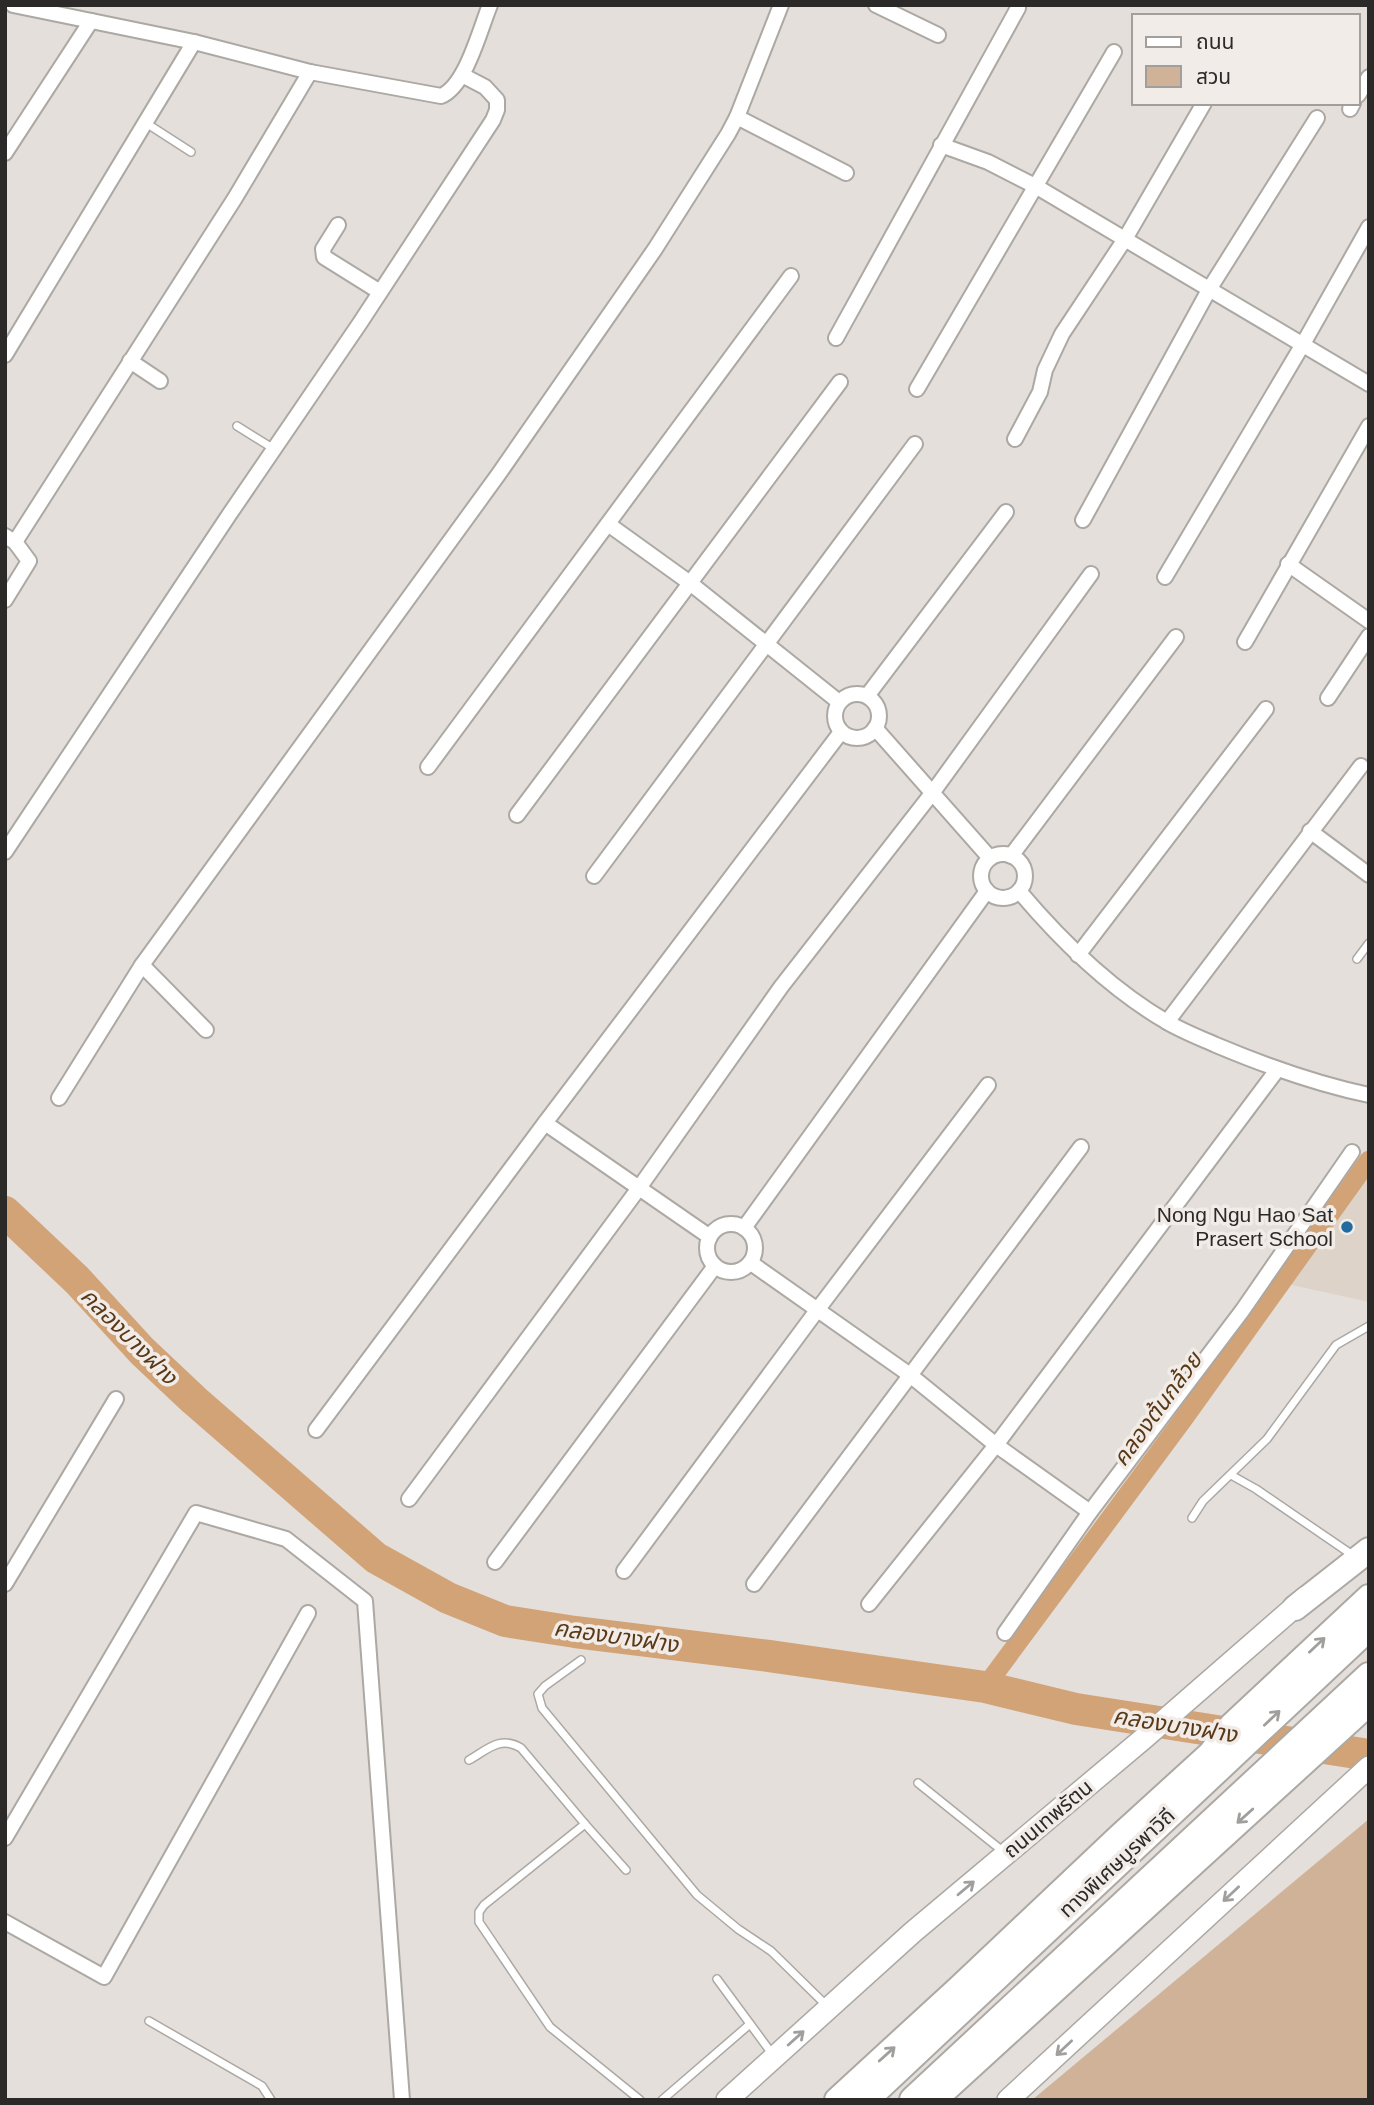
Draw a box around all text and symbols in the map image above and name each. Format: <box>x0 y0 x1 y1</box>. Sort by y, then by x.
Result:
legend <box>1132 14 1360 105</box>
text: ถนน <box>1196 30 1234 53</box>
text: สวน <box>1196 65 1231 88</box>
place label: Nong Ngu Hao Sat Prasert School <box>1157 1203 1333 1250</box>
marker: Nong Ngu Hao Sat Prasert School <box>1339 1219 1355 1235</box>
water label: คลองบางฝาง <box>76 1283 184 1391</box>
water label: คลองต้นกล้วย <box>1107 1346 1208 1471</box>
water label: คลองบางฝาง <box>552 1614 681 1658</box>
one-way arrow <box>1308 1637 1326 1653</box>
water label: คลองบางฝาง <box>1111 1702 1240 1748</box>
one-way arrow <box>1263 1709 1280 1726</box>
street label: ถนนเทพรัตน <box>999 1775 1097 1862</box>
street label: ทางพิเศษบูรพาวิถี <box>1054 1803 1180 1923</box>
one-way arrow <box>1236 1808 1254 1824</box>
one-way arrow <box>956 1881 974 1896</box>
one-way arrow <box>1222 1886 1240 1902</box>
one-way arrow <box>787 2029 804 2046</box>
one-way arrow <box>1055 2040 1073 2056</box>
one-way arrow <box>878 2045 895 2062</box>

